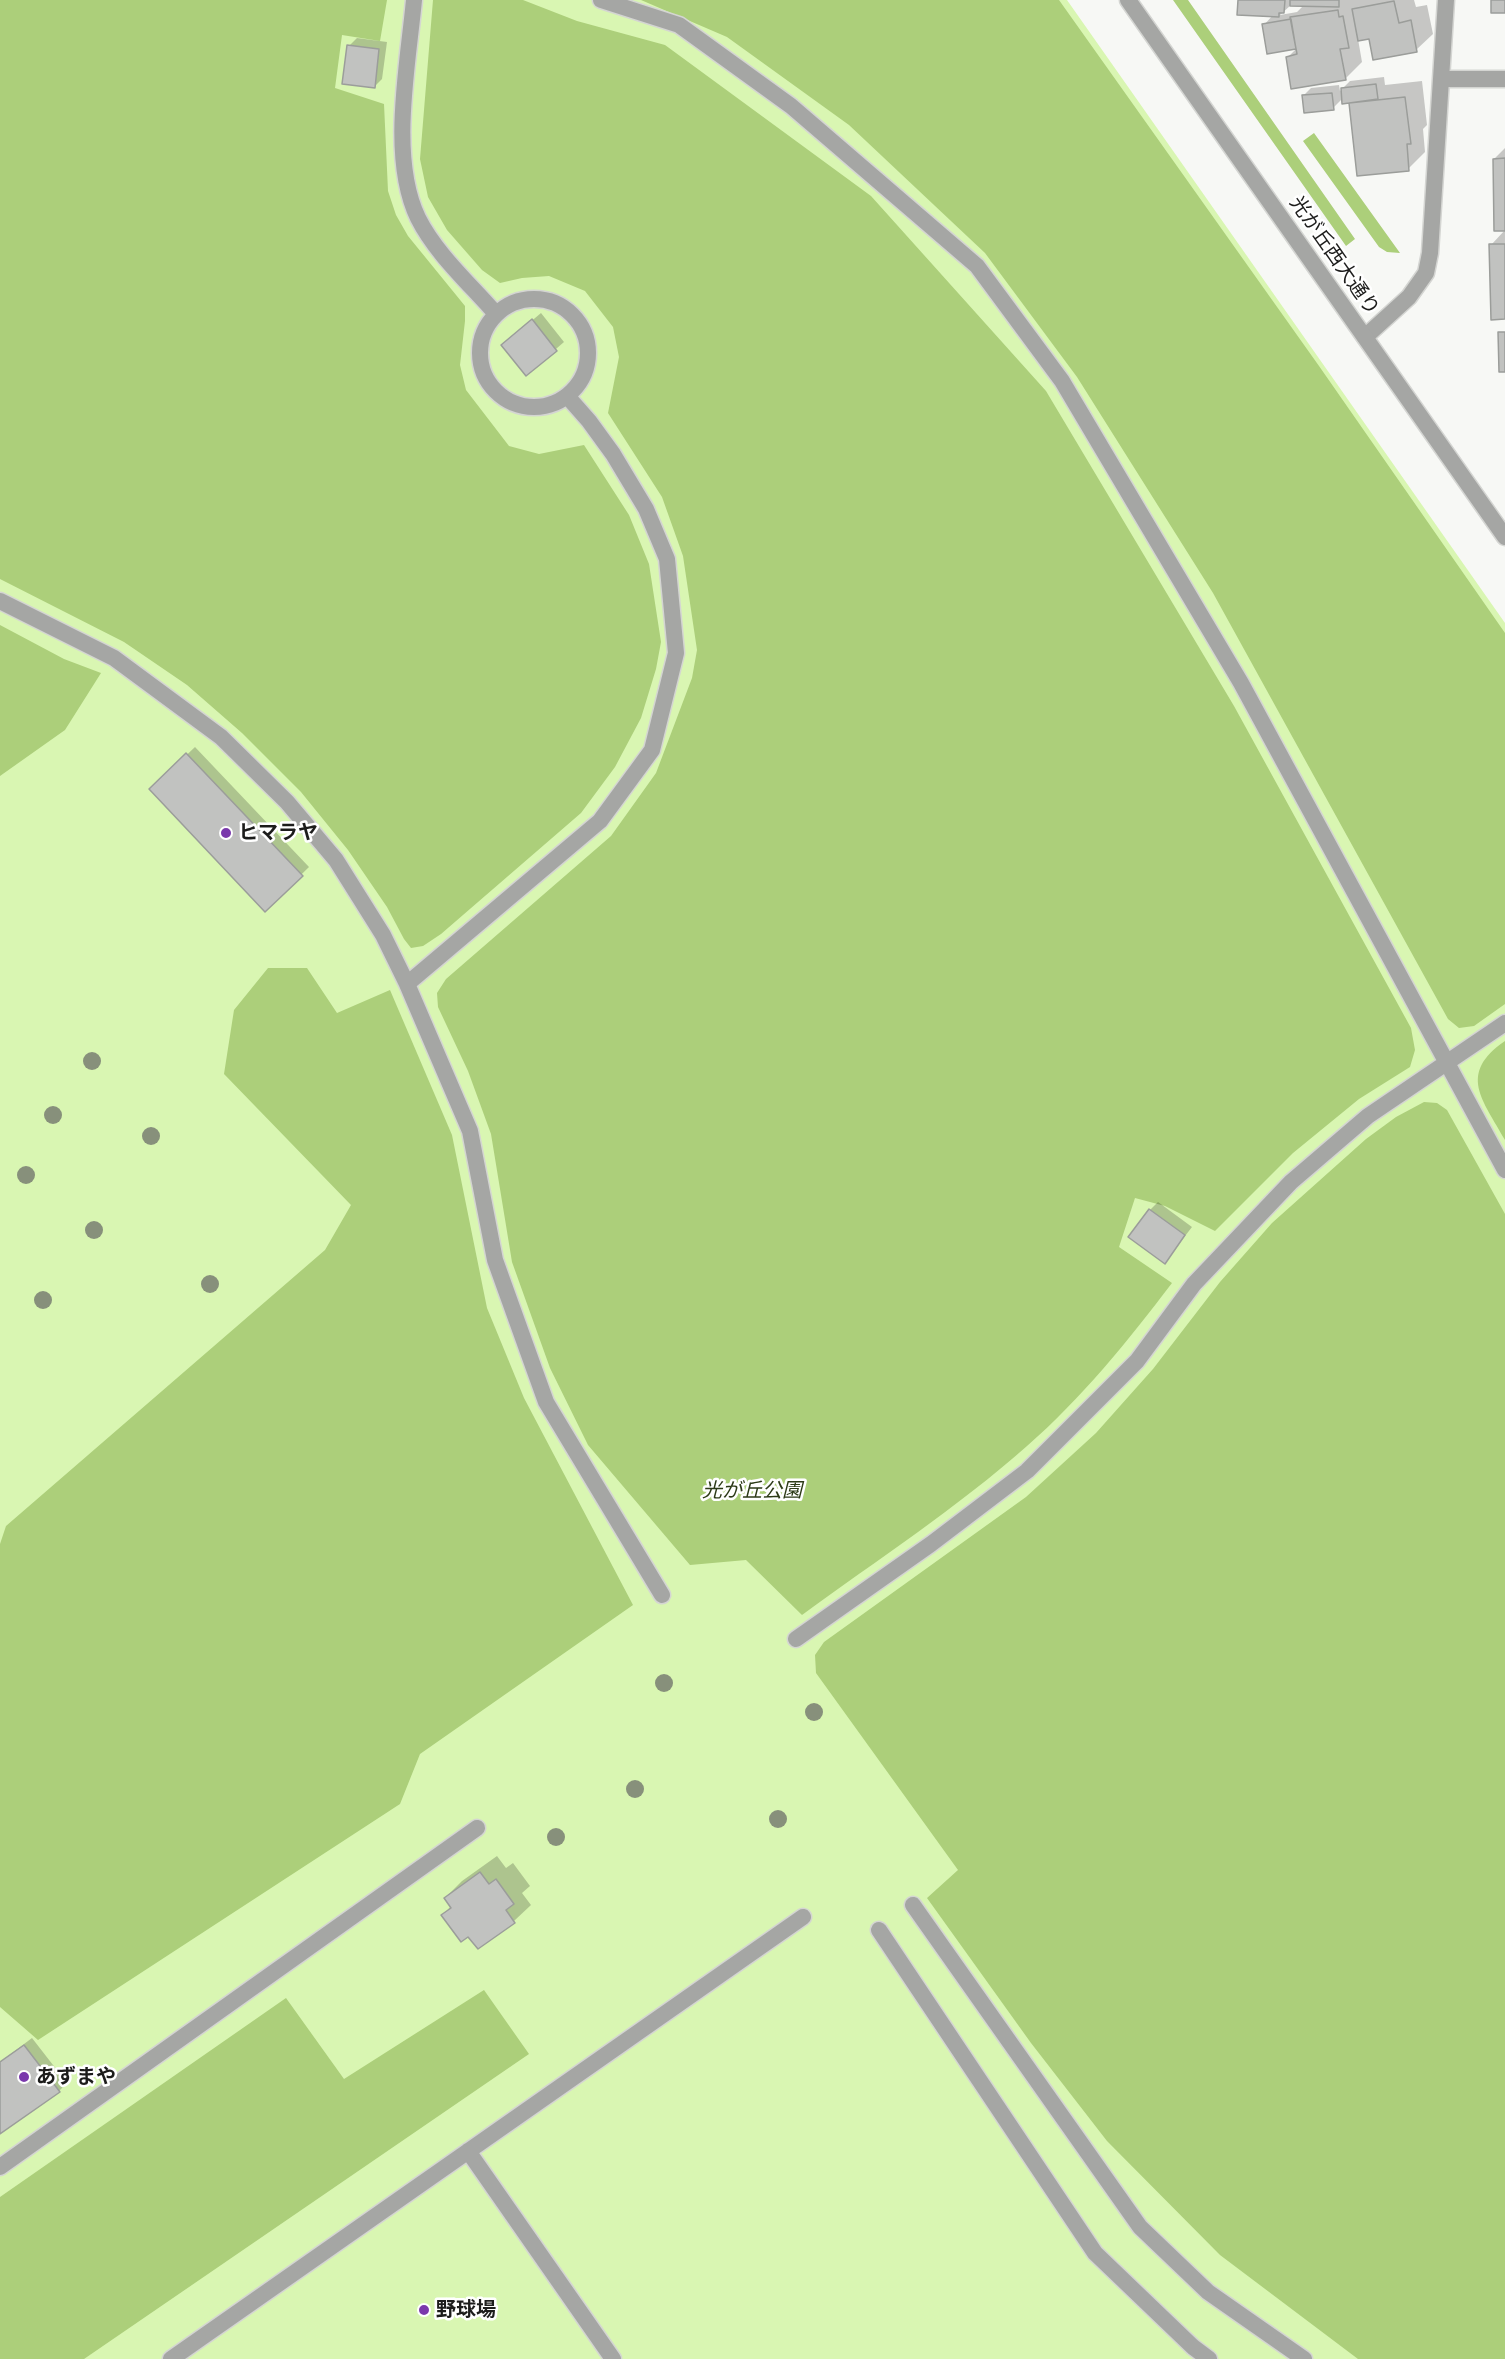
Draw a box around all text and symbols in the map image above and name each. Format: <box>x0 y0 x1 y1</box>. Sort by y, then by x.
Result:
street label: 光が丘西大通り <box>1284 192 1384 320</box>
place label: ヒマラヤ <box>238 821 318 845</box>
marker: ヒマラヤ <box>219 826 233 840</box>
park label: 光が丘公園 <box>702 1479 802 1503</box>
place label: あずまや <box>36 2065 116 2089</box>
marker: あずまや <box>17 2070 31 2084</box>
place label: 野球場 <box>436 2298 496 2322</box>
marker: 野球場 <box>417 2303 431 2317</box>

